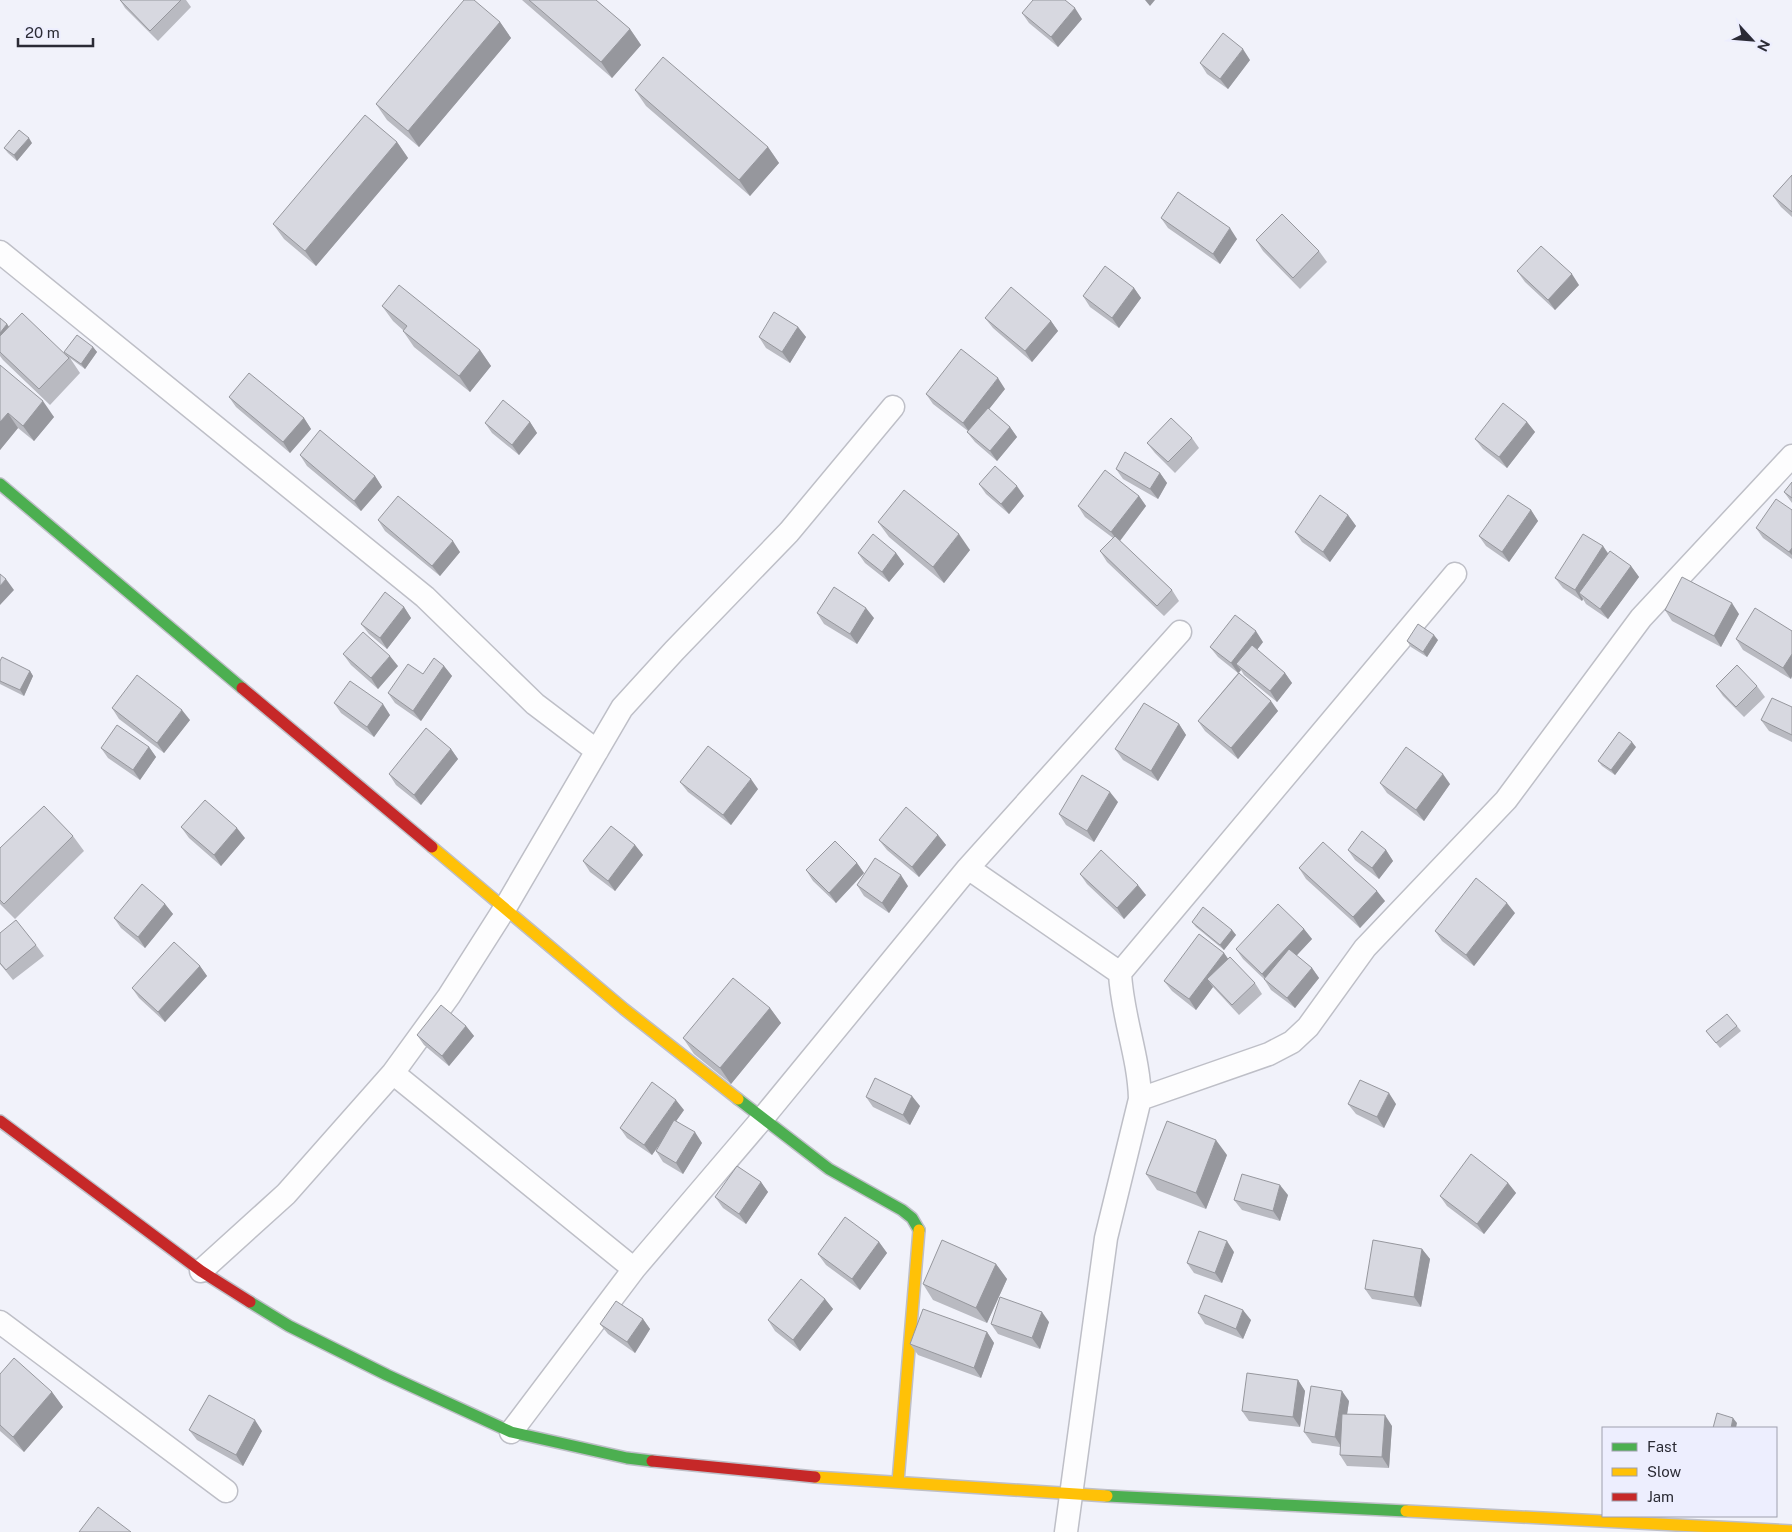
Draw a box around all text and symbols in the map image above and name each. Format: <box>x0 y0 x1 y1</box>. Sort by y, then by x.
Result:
scale bar <box>18 15 92 47</box>
north arrow <box>1727 15 1777 65</box>
text: 20 m <box>25 24 60 41</box>
text: N <box>1754 37 1773 54</box>
legend <box>1602 1427 1777 1517</box>
text: Fast <box>1647 1438 1677 1455</box>
text: Slow <box>1647 1463 1682 1480</box>
text: Jam <box>1647 1488 1674 1505</box>

